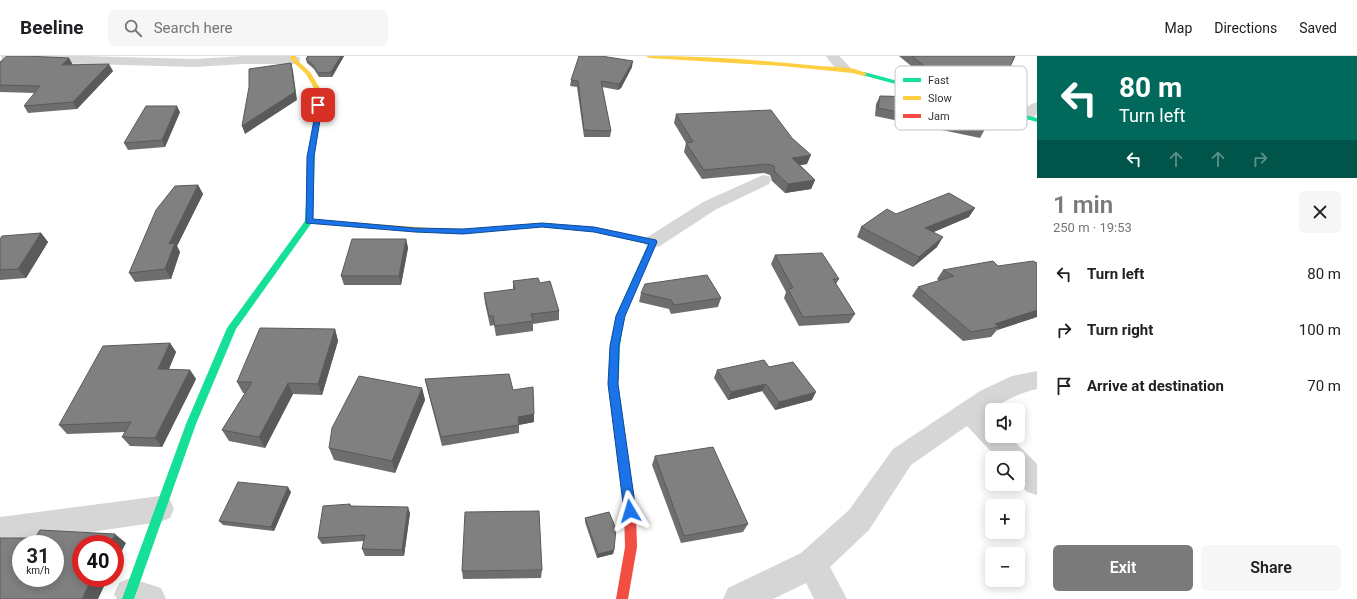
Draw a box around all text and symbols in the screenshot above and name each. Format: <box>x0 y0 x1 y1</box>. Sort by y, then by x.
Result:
search box <box>108 10 388 46</box>
text: Beeline <box>20 16 84 39</box>
icon: search <box>122 17 144 39</box>
text: Search here <box>154 19 233 37</box>
text: Map <box>1165 20 1192 36</box>
text: Directions <box>1214 20 1277 36</box>
text: Saved <box>1299 20 1337 36</box>
legend <box>895 66 1027 130</box>
text: 80 m <box>1119 71 1182 104</box>
icon: left <box>1053 72 1105 124</box>
text: Fast <box>928 74 950 87</box>
pin <box>301 88 335 122</box>
text: Slow <box>928 92 952 105</box>
icon: arrive <box>307 94 329 116</box>
text: Turn left <box>1119 105 1185 126</box>
text: Jam <box>928 110 950 123</box>
icon: left <box>1123 148 1145 170</box>
icon: ahead <box>1165 148 1187 170</box>
icon: ahead <box>1207 148 1229 170</box>
icon: right <box>1249 148 1271 170</box>
text: 1 min <box>1053 191 1113 219</box>
button: close <box>1299 191 1341 233</box>
text: 250 m · 19:53 <box>1053 220 1132 235</box>
icon: left <box>1053 263 1075 285</box>
text: Turn left <box>1087 265 1144 283</box>
text: 80 m <box>1307 265 1341 283</box>
icon: right <box>1053 319 1075 341</box>
text: Turn right <box>1087 321 1153 339</box>
text: 100 m <box>1299 321 1341 339</box>
icon: arrive <box>1053 375 1075 397</box>
text: Arrive at destination <box>1087 377 1224 395</box>
text: 70 m <box>1307 377 1341 395</box>
map controls <box>985 403 1025 587</box>
button: sound <box>985 403 1025 443</box>
button: search <box>985 451 1025 491</box>
position arrow <box>609 490 651 532</box>
button: + <box>985 499 1025 539</box>
speed limit sign: 40 <box>72 535 124 587</box>
text: 31 <box>27 544 49 568</box>
button: Exit <box>1053 545 1193 591</box>
button: Share <box>1201 545 1341 591</box>
button: − <box>985 547 1025 587</box>
text: km/h <box>26 565 50 576</box>

